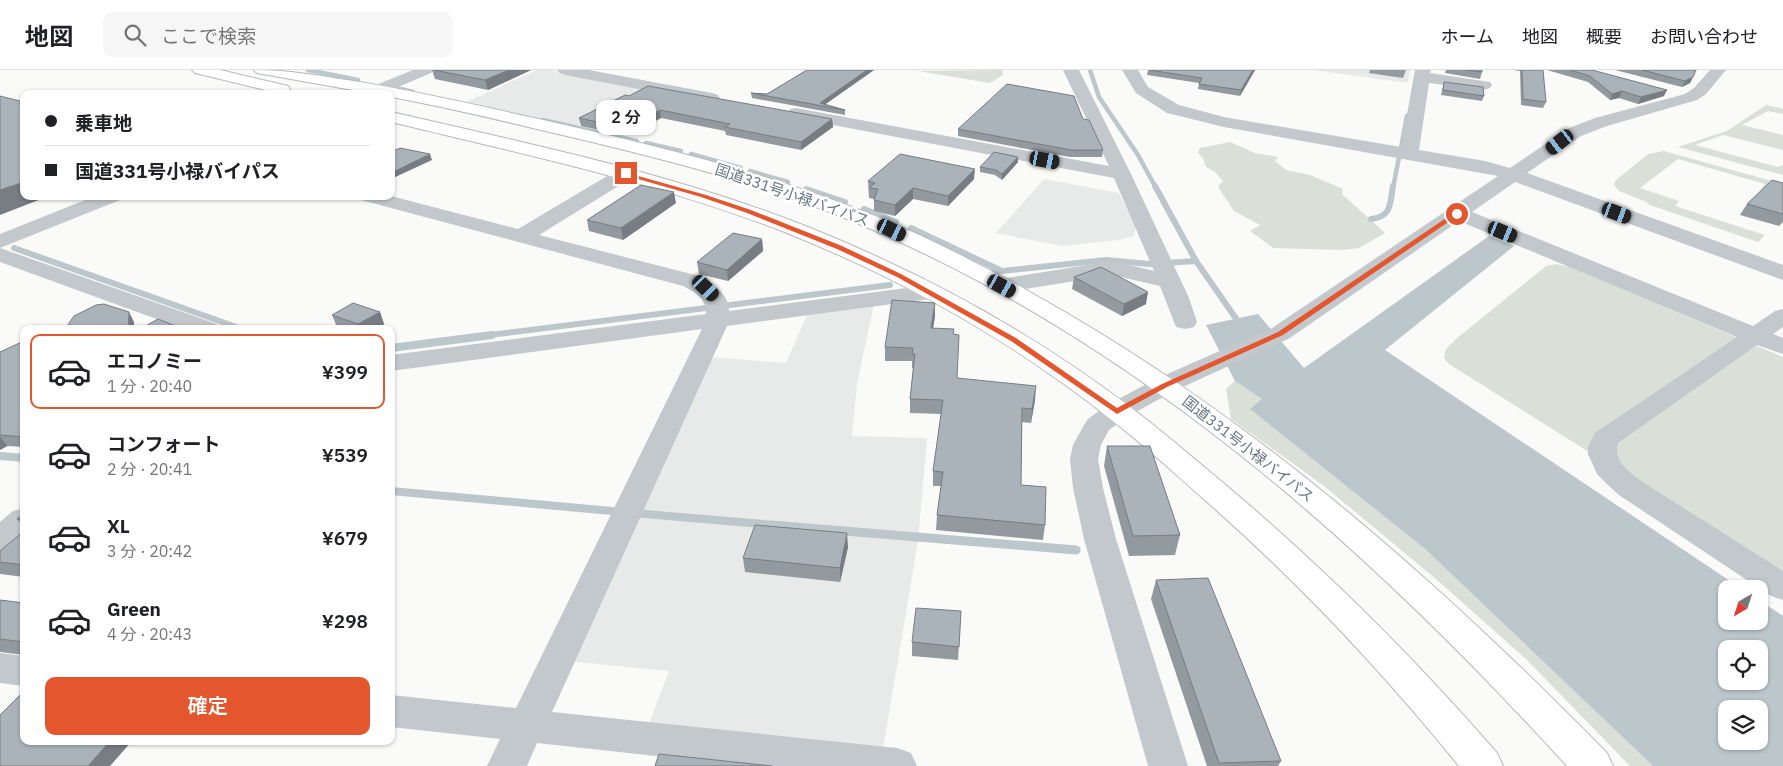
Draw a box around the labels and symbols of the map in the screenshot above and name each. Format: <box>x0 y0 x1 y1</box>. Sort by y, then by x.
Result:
callout: 2 分 <box>596 101 656 136</box>
car <box>1543 127 1576 157</box>
car <box>1028 150 1061 170</box>
street label: 国道331号小禄バイパス <box>713 159 872 230</box>
route end <box>615 162 637 184</box>
car <box>1600 201 1633 225</box>
route start <box>1446 203 1468 225</box>
car <box>875 217 908 243</box>
car <box>1486 219 1519 245</box>
car <box>689 272 722 304</box>
car <box>985 272 1018 300</box>
street label: 国道331号小禄バイパス <box>1179 391 1318 506</box>
north arrow <box>1718 580 1768 630</box>

